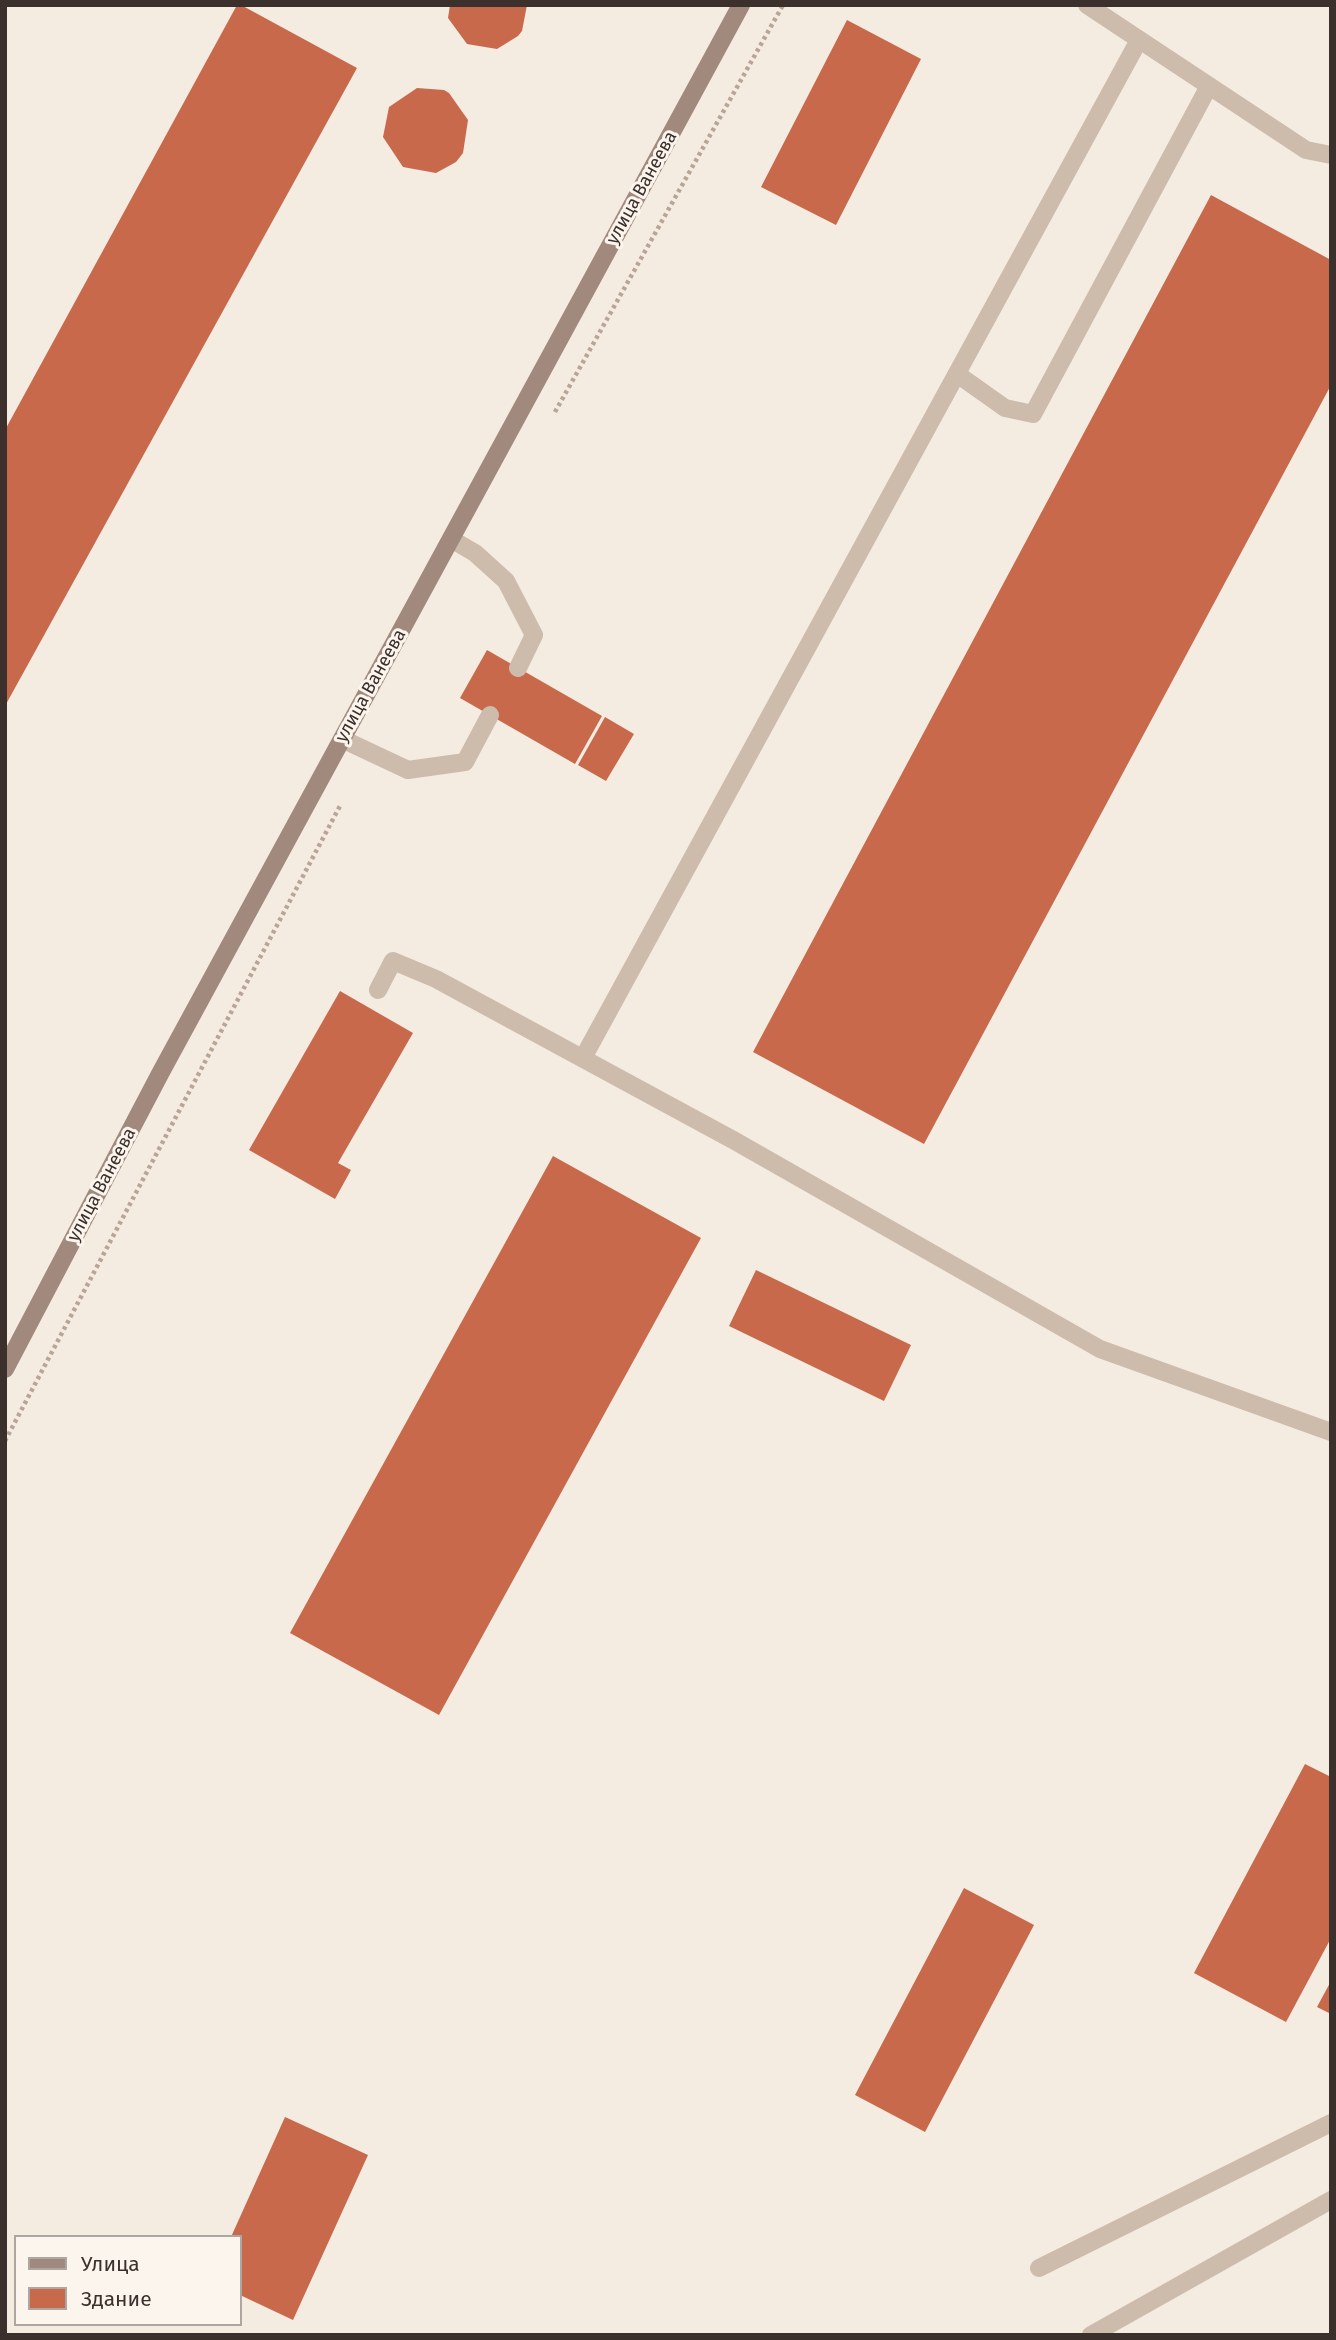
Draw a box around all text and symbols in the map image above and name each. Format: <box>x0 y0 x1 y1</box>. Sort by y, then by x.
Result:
street label: улица Ванеева <box>602 128 682 248</box>
street label: улица Ванеева <box>331 626 411 746</box>
street label: улица Ванеева <box>63 1124 141 1246</box>
legend <box>14 2235 242 2326</box>
text: Улица <box>81 2251 140 2277</box>
text: Здание <box>81 2286 152 2312</box>

